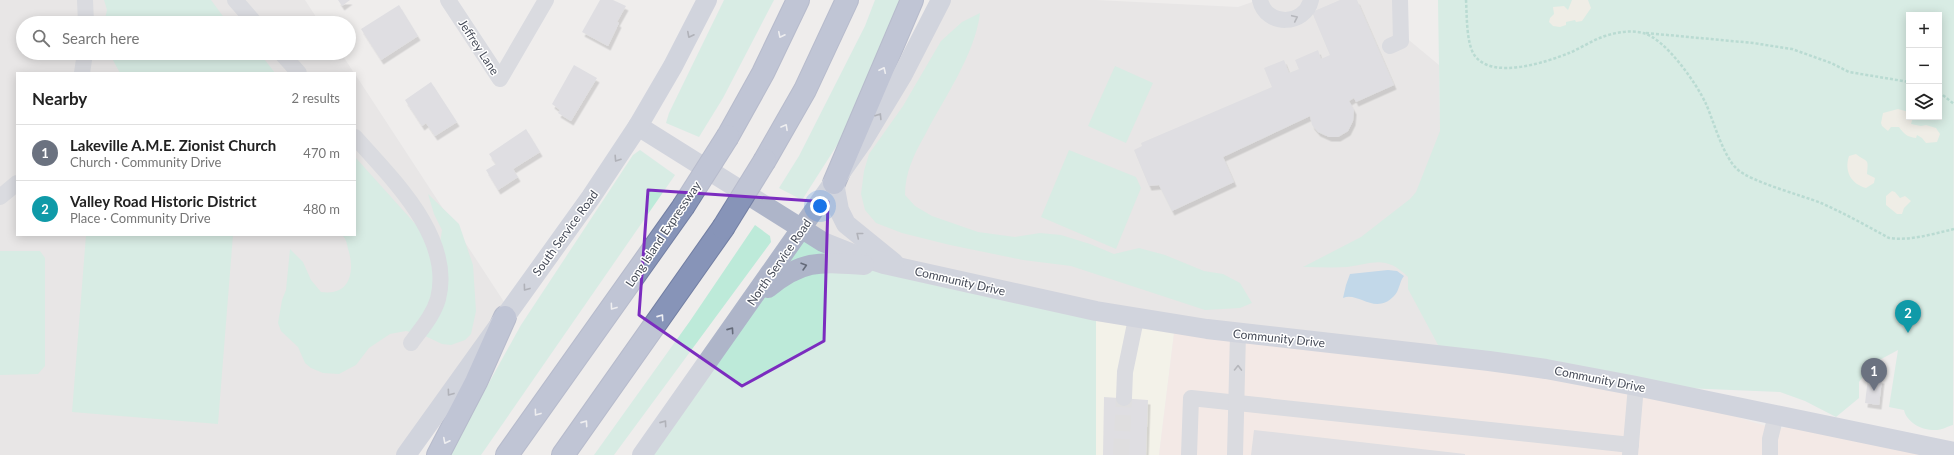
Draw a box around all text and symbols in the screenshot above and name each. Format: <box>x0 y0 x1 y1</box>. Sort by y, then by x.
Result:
map controls <box>1906 12 1942 120</box>
button: + <box>1906 12 1942 48</box>
one-way arrow <box>1291 15 1299 23</box>
search box <box>16 16 356 60</box>
street label: Jeffrey Lane <box>455 16 503 78</box>
icon: search <box>30 27 52 49</box>
text: Search here <box>62 29 139 47</box>
one-way arrow <box>687 31 694 38</box>
one-way arrow <box>778 31 786 39</box>
button: − <box>1906 48 1942 84</box>
one-way arrow <box>878 67 886 74</box>
button: layers <box>1906 84 1942 120</box>
text: Nearby <box>32 88 87 109</box>
text: 2 results <box>292 90 340 106</box>
one-way arrow <box>874 113 881 120</box>
one-way arrow <box>780 123 787 131</box>
text: Lakeville A.M.E. Zionist Church <box>70 136 276 154</box>
text: 1 <box>41 145 49 161</box>
text: 470 m <box>303 145 340 161</box>
text: Church · Community Drive <box>70 154 221 170</box>
one-way arrow <box>615 154 622 161</box>
street label: Long Island Expressway <box>622 178 704 290</box>
street label: South Service Road <box>529 187 601 279</box>
text: Valley Road Historic District <box>70 192 257 210</box>
your location <box>810 196 830 216</box>
text: 2 <box>41 201 49 217</box>
text: 480 m <box>303 201 340 217</box>
text: Place · Community Drive <box>70 210 211 226</box>
street label: North Service Road <box>744 216 814 308</box>
one-way arrow <box>856 232 863 239</box>
one-way arrow <box>800 262 807 271</box>
street label: Community Drive <box>913 263 1007 299</box>
one-way arrow <box>524 283 531 290</box>
pin: 2 <box>1895 300 1921 333</box>
one-way arrow <box>610 303 617 310</box>
one-way arrow <box>656 315 663 322</box>
street label: Community Drive <box>1232 326 1326 350</box>
one-way arrow <box>726 327 733 334</box>
pin: 1 <box>1861 358 1887 391</box>
street label: Community Drive <box>1553 363 1647 395</box>
one-way arrow <box>1234 365 1242 371</box>
one-way arrow <box>448 389 455 396</box>
one-way arrow <box>534 409 542 416</box>
one-way arrow <box>660 420 667 427</box>
one-way arrow <box>580 421 587 428</box>
one-way arrow <box>443 436 451 444</box>

